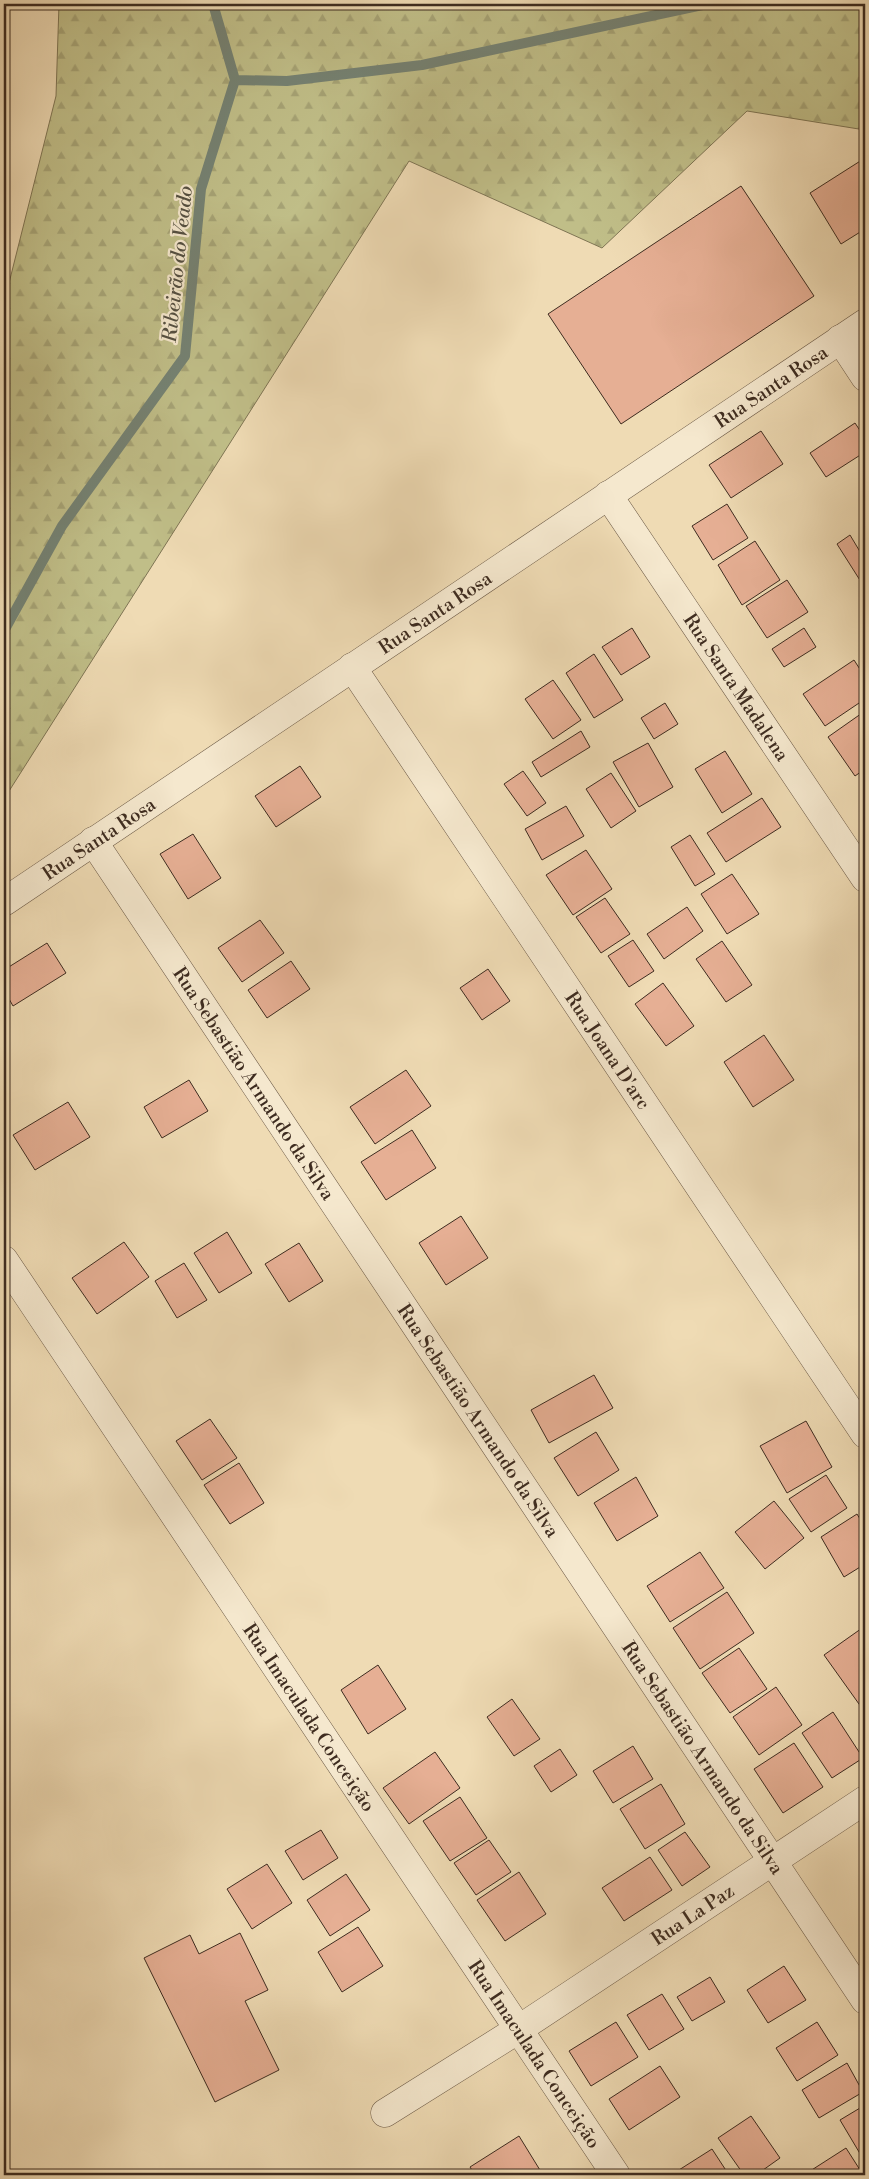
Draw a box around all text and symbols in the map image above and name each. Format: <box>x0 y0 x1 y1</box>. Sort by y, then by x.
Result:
water label: Ribeirão do Veado <box>158 185 199 345</box>
street label: Rua Santa Rosa <box>710 340 833 434</box>
street label: Rua Santa Rosa <box>374 566 497 660</box>
street label: Rua Santa Madalena <box>678 609 794 766</box>
street label: Rua Santa Rosa <box>38 792 161 886</box>
street label: Rua Sebastião Armando da Silva <box>167 963 340 1205</box>
street label: Rua Joana D'arc <box>559 987 656 1114</box>
street label: Rua Sebastião Armando da Silva <box>392 1300 564 1542</box>
street label: Rua Imaculada Conceição <box>237 1619 381 1816</box>
street label: Rua Sebastião Armando da Silva <box>616 1637 789 1879</box>
street label: Rua La Paz <box>647 1879 739 1951</box>
street label: Rua Imaculada Conceição <box>463 1956 606 2153</box>

